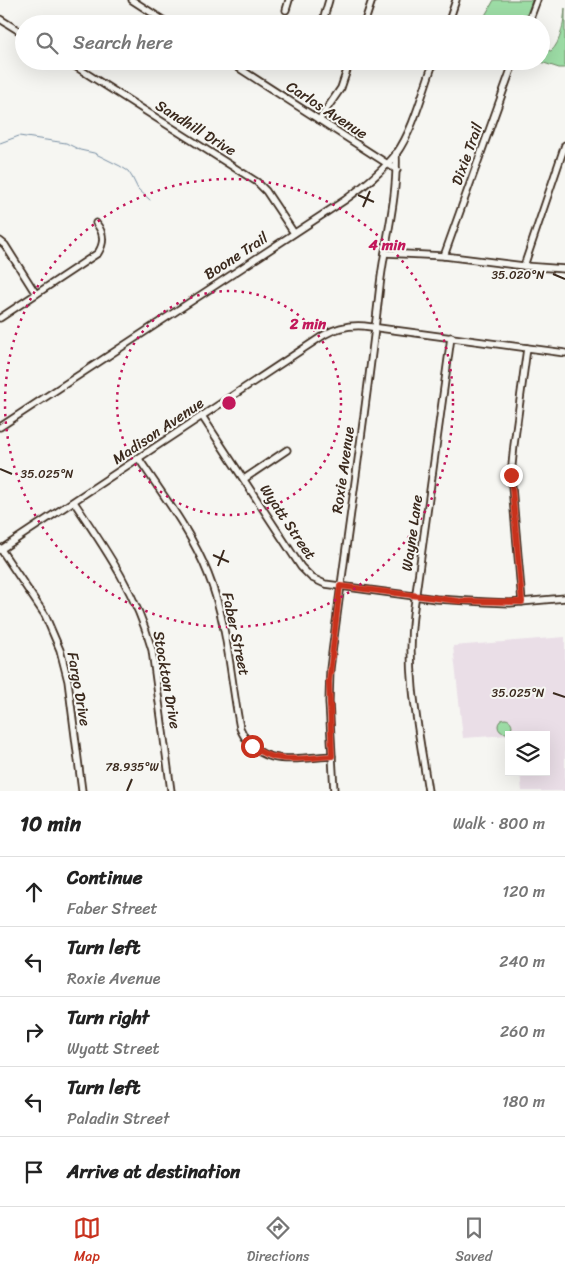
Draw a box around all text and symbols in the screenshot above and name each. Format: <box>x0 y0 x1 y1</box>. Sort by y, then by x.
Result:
search box <box>15 15 550 70</box>
text: Search here <box>73 26 173 59</box>
icon: search <box>33 29 61 57</box>
street label: Carlos Avenue <box>281 74 373 146</box>
street label: Sandhill Drive <box>150 93 242 163</box>
street label: Dixie Trail <box>444 118 491 189</box>
street label: Boone Trail <box>198 225 274 287</box>
text: 4 min <box>367 232 406 258</box>
text: 35.020°N <box>491 264 545 286</box>
text: 2 min <box>289 311 327 337</box>
street label: Madison Avenue <box>107 391 209 471</box>
centre of rings <box>220 394 238 412</box>
street label: Roxie Avenue <box>324 425 362 515</box>
text: 35.025°N <box>21 463 74 485</box>
route end <box>500 464 523 487</box>
street label: Wyatt Street <box>253 479 323 566</box>
street label: Wayne Lane <box>394 493 430 573</box>
street label: Faber Street <box>214 590 258 679</box>
street label: Stockton Drive <box>146 629 188 731</box>
street label: Fargo Drive <box>60 650 98 728</box>
text: 35.025°N <box>492 682 545 704</box>
map controls <box>505 731 550 776</box>
button: layers <box>505 731 550 776</box>
route start <box>241 735 264 758</box>
text: 78.935°W <box>105 756 159 778</box>
text: 10 min <box>20 805 81 843</box>
text: Walk · 800 m <box>453 809 545 838</box>
text: Continue <box>67 861 143 894</box>
text: 120 m <box>502 877 545 906</box>
icon: ahead <box>20 878 48 906</box>
text: Faber Street <box>67 894 157 923</box>
text: Turn left <box>67 931 140 964</box>
text: 240 m <box>499 947 545 976</box>
icon: left <box>20 948 48 976</box>
text: Roxie Avenue <box>67 964 160 993</box>
text: Turn right <box>67 1001 149 1034</box>
text: 260 m <box>500 1017 545 1046</box>
icon: right <box>20 1018 48 1046</box>
text: Wyatt Street <box>67 1034 160 1063</box>
text: Turn left <box>67 1071 140 1104</box>
text: 180 m <box>502 1087 545 1116</box>
icon: left <box>20 1088 48 1116</box>
text: Paladin Street <box>67 1104 170 1133</box>
text: Arrive at destination <box>67 1155 240 1188</box>
icon: arrive <box>20 1158 48 1186</box>
tab: Map <box>73 1214 101 1269</box>
tab: Directions <box>247 1214 309 1269</box>
tab: Saved <box>455 1214 492 1269</box>

